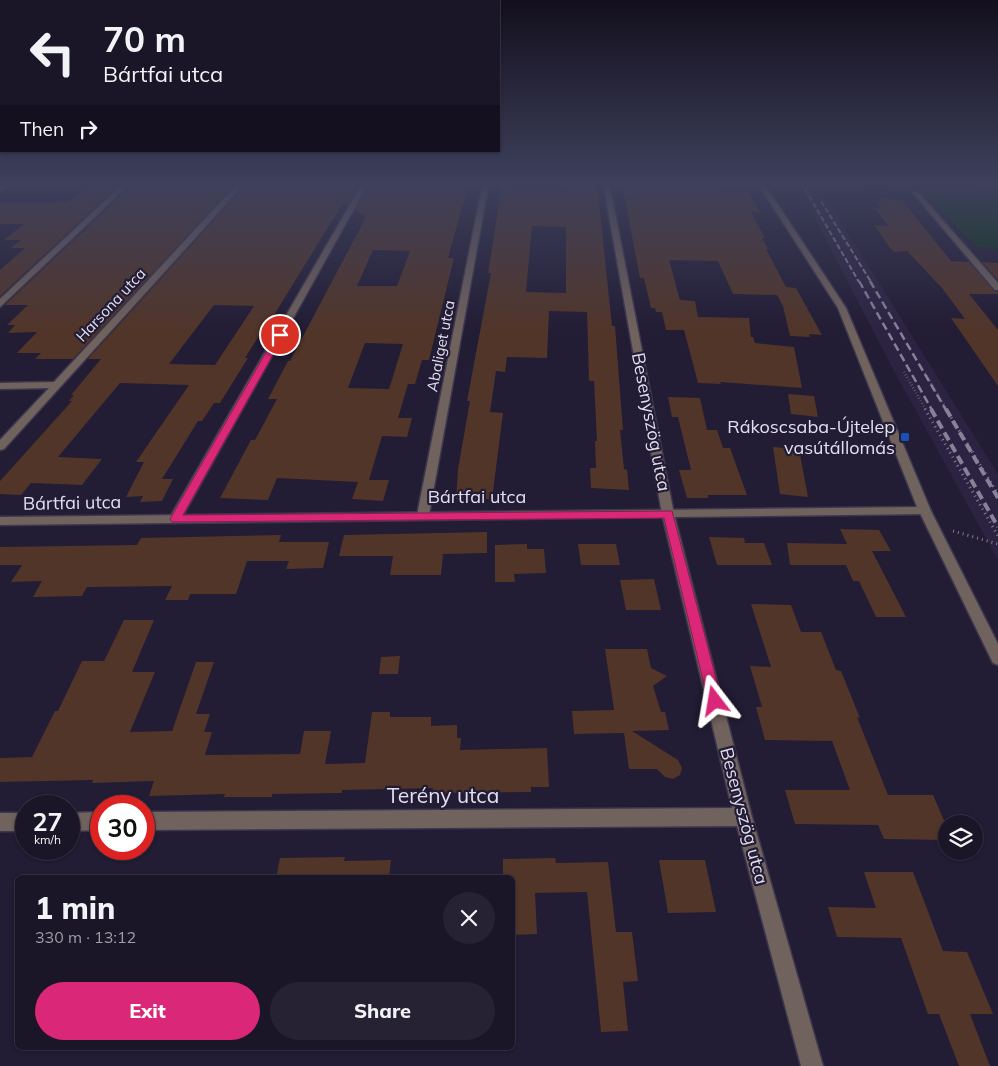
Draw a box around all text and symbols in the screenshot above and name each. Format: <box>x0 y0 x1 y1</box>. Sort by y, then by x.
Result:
text: 70 m <box>103 17 186 61</box>
icon: left <box>20 20 85 85</box>
text: Bártfai utca <box>103 60 223 88</box>
icon: right <box>74 115 102 143</box>
text: Then <box>20 117 64 141</box>
street label: Harsona utca <box>72 264 150 345</box>
street label: Abaliget utca <box>422 299 459 393</box>
pin <box>259 314 301 356</box>
icon: arrive <box>266 321 294 349</box>
street label: Besenyszög utca <box>627 351 676 493</box>
place label: Rákoscsaba-Újtelep vasútállomás <box>727 415 895 459</box>
marker: Rákoscsaba-Újtelep vasútállomás <box>899 431 911 443</box>
street label: Bártfai utca <box>428 485 526 508</box>
street label: Bártfai utca <box>23 490 121 515</box>
position arrow <box>688 674 740 726</box>
street label: Besenyszög utca <box>715 745 774 887</box>
street label: Terény utca <box>387 782 499 808</box>
speed limit sign: 30 <box>90 795 155 860</box>
text: 27 <box>32 806 63 837</box>
map controls <box>938 815 983 860</box>
button: layers <box>938 815 983 860</box>
text: km/h <box>34 832 61 847</box>
text: 1 min <box>35 889 115 927</box>
button: close <box>443 892 495 944</box>
text: 330 m · 13:12 <box>35 927 136 947</box>
button: Exit <box>35 982 260 1040</box>
button: Share <box>270 982 495 1040</box>

